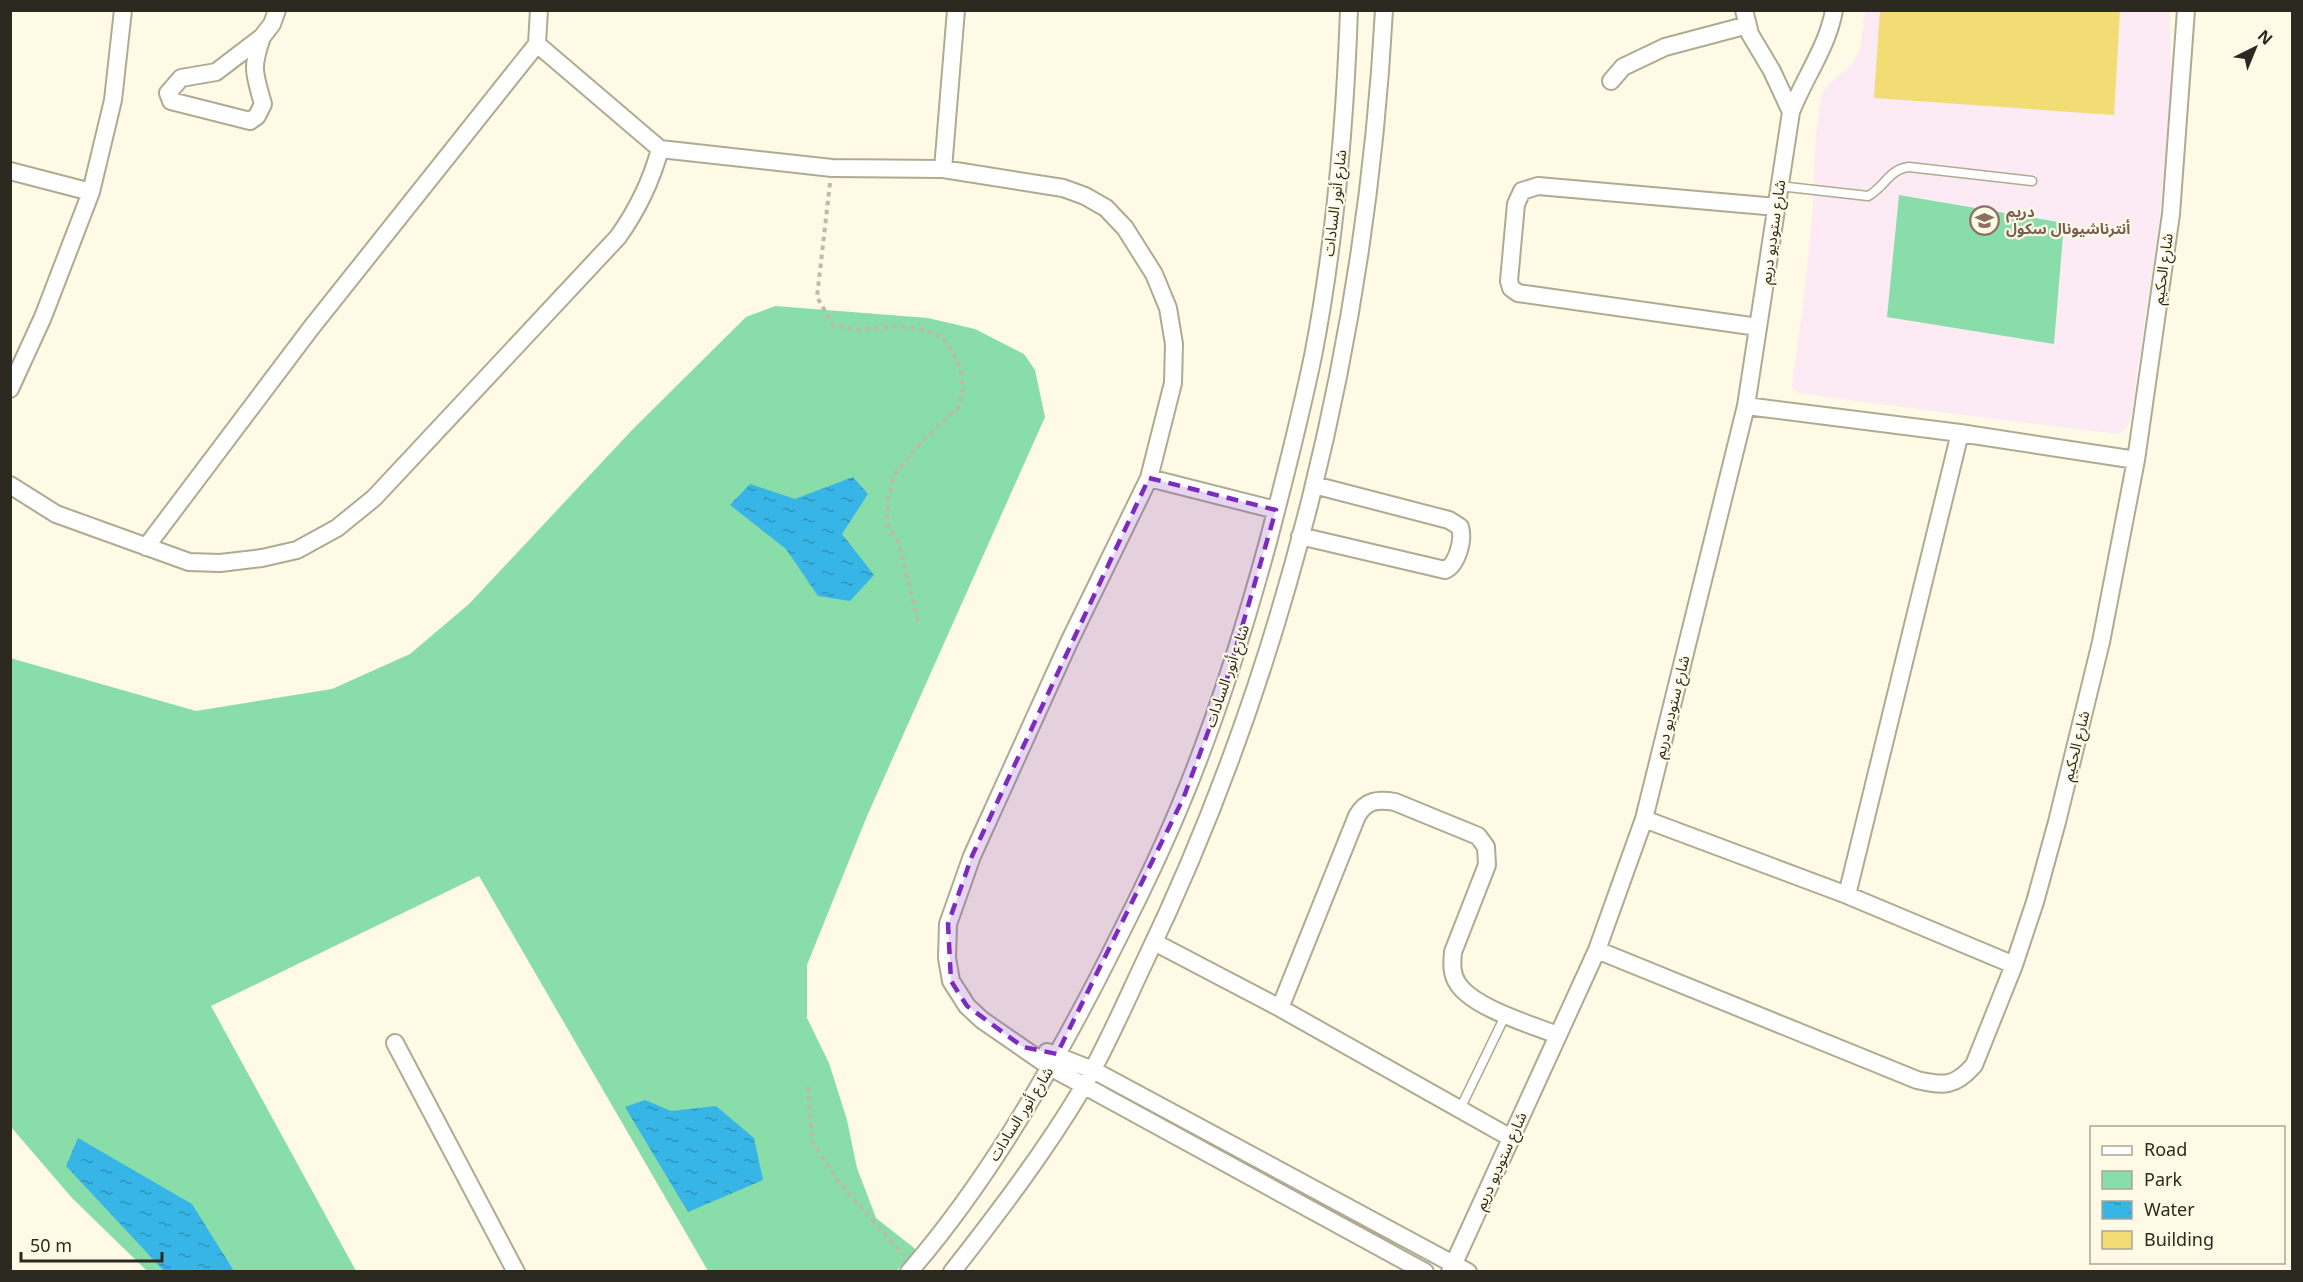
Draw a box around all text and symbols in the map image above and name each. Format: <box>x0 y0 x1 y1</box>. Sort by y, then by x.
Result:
north arrow <box>2225 18 2285 78</box>
text: N <box>2248 21 2281 55</box>
street label: شارع أنور السادات <box>1313 148 1357 258</box>
street label: شارع ستوديو دريم <box>1750 177 1796 286</box>
place label: دريم أنترناشيونال سكول <box>2006 196 2130 245</box>
school or university icon: دريم أنترناشيونال سكول <box>1969 205 2001 237</box>
street label: شارع الحكيم <box>2142 231 2184 307</box>
street label: شارع أنور السادات <box>1194 620 1260 732</box>
street label: شارع ستوديو دريم <box>1644 652 1700 762</box>
street label: شارع الحكيم <box>2052 707 2100 785</box>
street label: شارع أنور السادات <box>979 1060 1063 1168</box>
street label: شارع ستوديو دريم <box>1465 1106 1537 1216</box>
legend <box>2090 1126 2285 1264</box>
text: Road <box>2144 1131 2187 1169</box>
text: Park <box>2144 1161 2182 1199</box>
text: Water <box>2144 1191 2195 1229</box>
text: Building <box>2144 1221 2214 1259</box>
scale bar <box>21 1225 162 1263</box>
text: 50 m <box>30 1227 72 1265</box>

